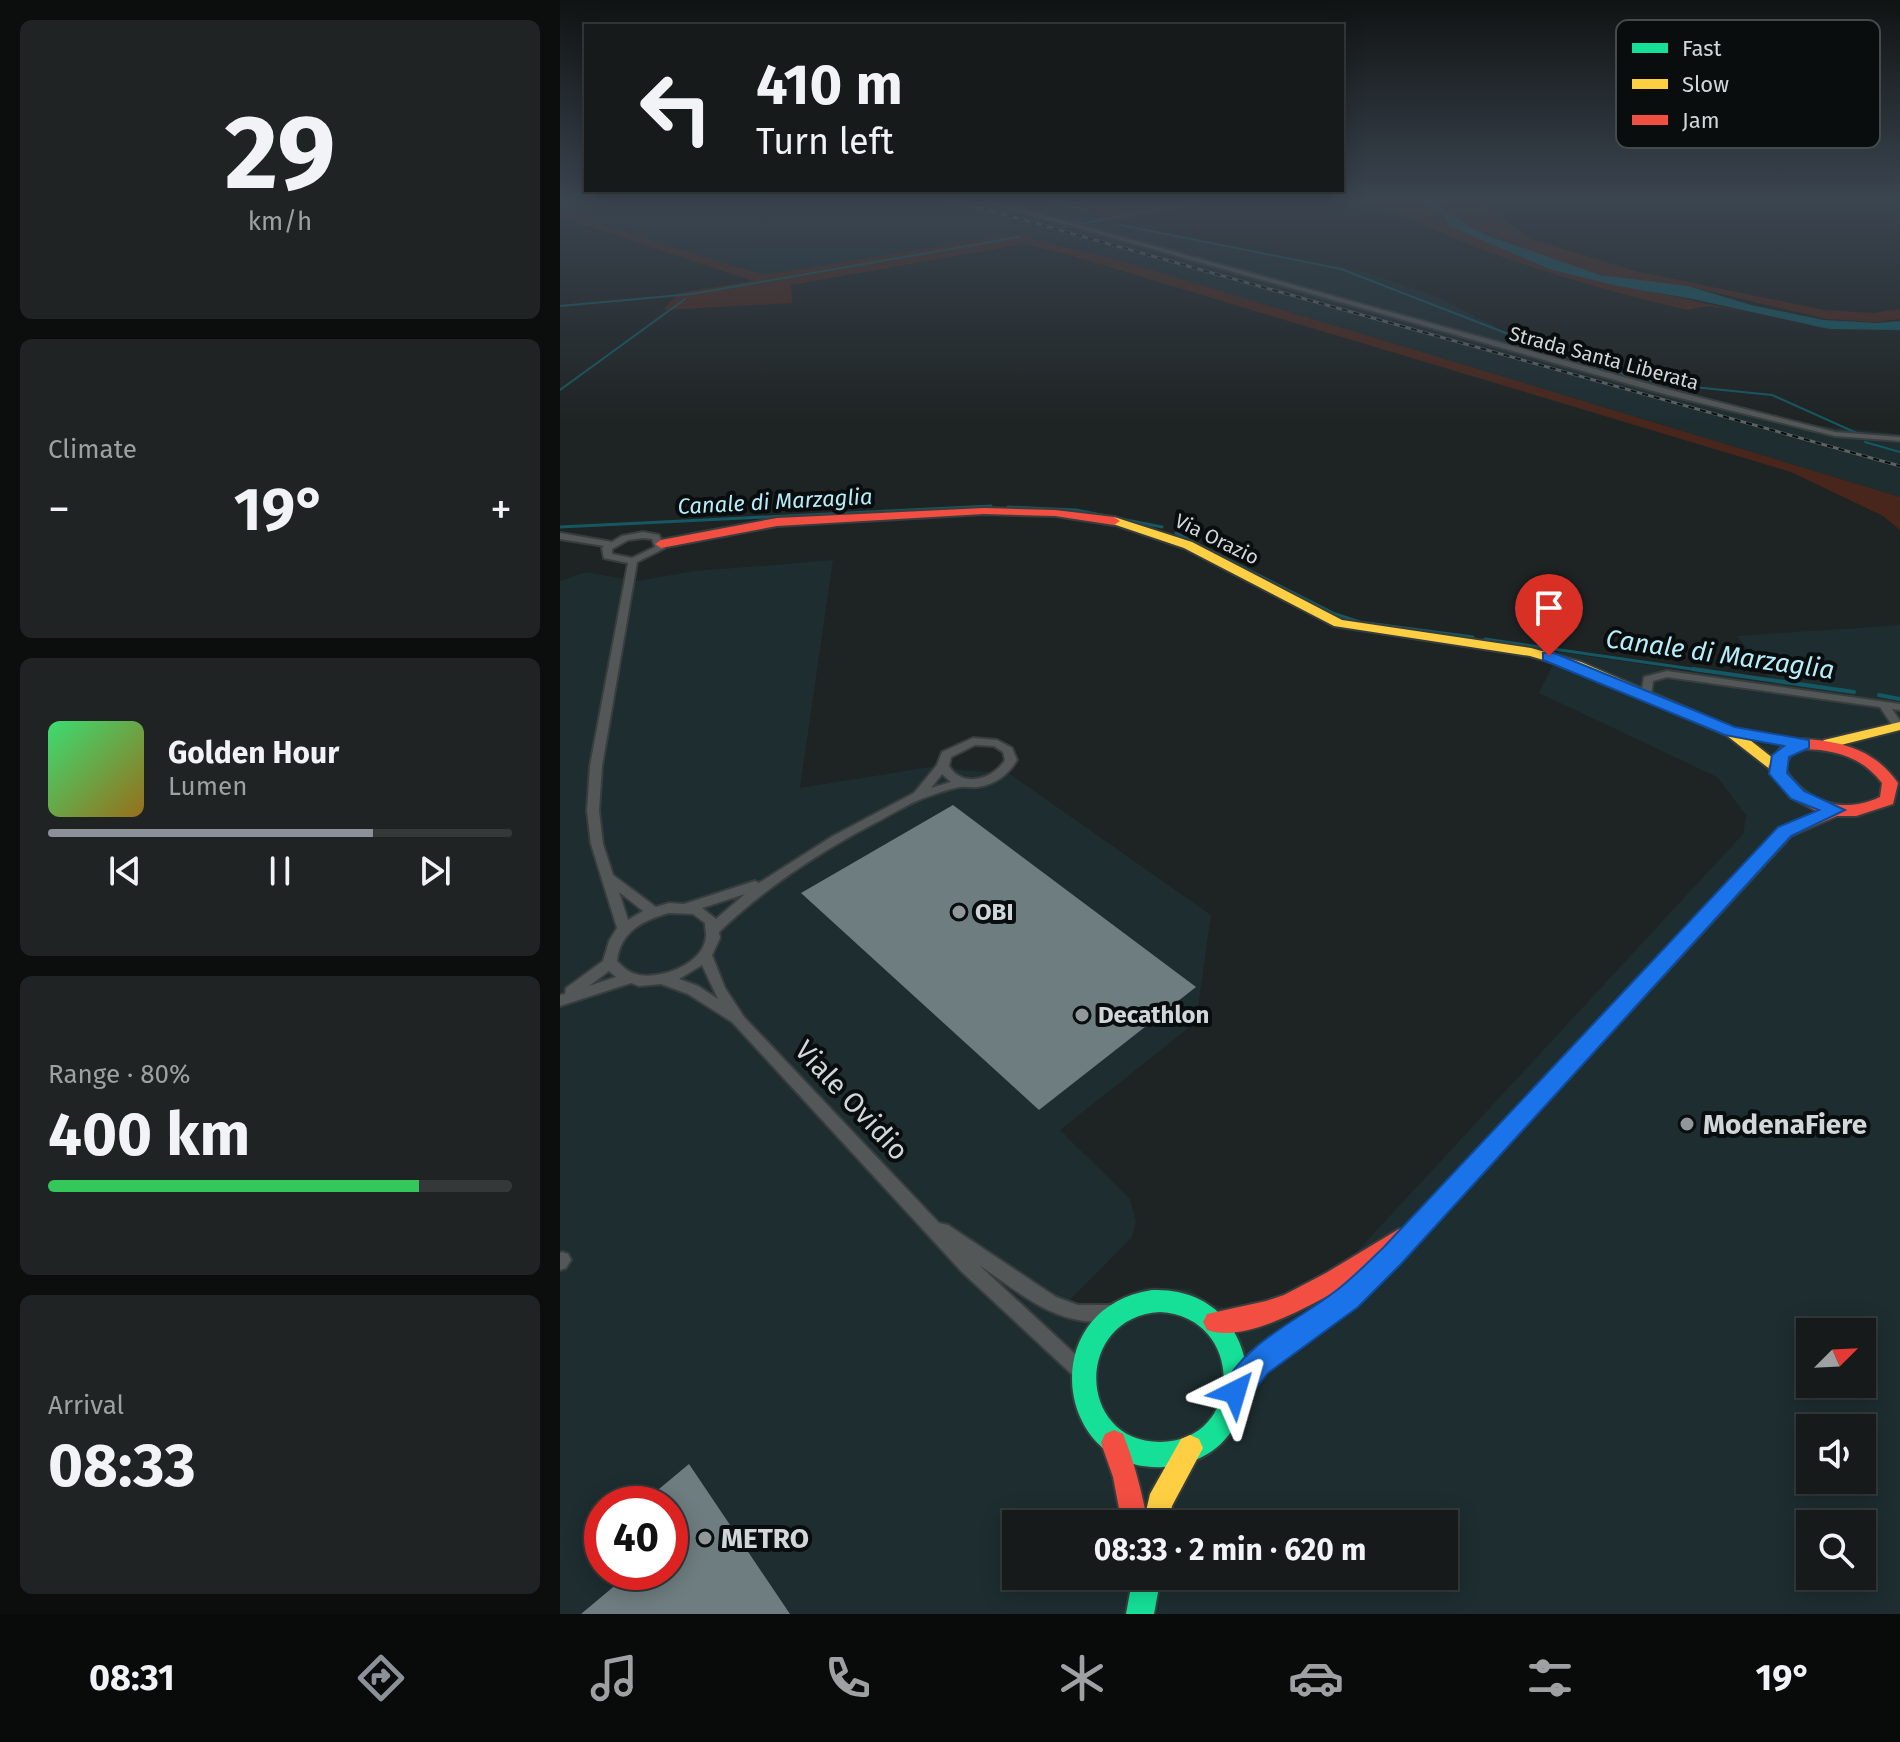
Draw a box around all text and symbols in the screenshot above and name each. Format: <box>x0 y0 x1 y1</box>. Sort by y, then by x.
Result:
legend <box>1616 20 1880 148</box>
text: Fast <box>1682 35 1722 62</box>
text: 410 m <box>756 52 903 119</box>
icon: left <box>624 56 728 160</box>
text: Slow <box>1682 71 1729 98</box>
text: 29 <box>225 91 335 216</box>
text: Jam <box>1682 107 1720 134</box>
text: Turn left <box>756 120 894 164</box>
text: km/h <box>248 206 312 237</box>
street label: Strada Santa Liberata <box>1507 321 1701 395</box>
text: Climate <box>48 434 137 465</box>
text: 19° <box>234 474 326 546</box>
text: − <box>48 483 70 536</box>
text: + <box>490 483 512 536</box>
water label: Canale di Marzaglia <box>677 483 873 520</box>
street label: Via Orazio <box>1171 508 1263 570</box>
pin <box>1515 574 1583 656</box>
icon: arrive <box>1527 586 1571 630</box>
water label: Canale di Marzaglia <box>1604 623 1836 686</box>
text: Golden Hour <box>168 735 339 771</box>
text: Lumen <box>168 771 247 802</box>
icon: previous <box>103 849 147 893</box>
icon: pause <box>258 849 302 893</box>
icon: next <box>413 849 457 893</box>
place label: OBI <box>975 898 1013 926</box>
marker: OBI <box>950 903 968 921</box>
place label: Decathlon <box>1098 1001 1209 1029</box>
marker: Decathlon <box>1073 1006 1091 1024</box>
street label: Viale Ovidio <box>788 1034 915 1167</box>
text: Range · 80% <box>48 1059 190 1090</box>
text: 400 km <box>48 1099 250 1171</box>
place label: ModenaFiere <box>1703 1108 1867 1141</box>
marker: ModenaFiere <box>1678 1115 1696 1133</box>
north arrow <box>1796 1318 1876 1398</box>
map controls <box>1796 1318 1876 1590</box>
position arrow <box>1193 1350 1277 1434</box>
text: Arrival <box>48 1390 124 1421</box>
button: sound <box>1796 1414 1876 1494</box>
text: 08:33 <box>48 1430 196 1502</box>
speed limit sign: 40 <box>584 1486 688 1590</box>
button: search <box>1796 1510 1876 1590</box>
place label: METRO <box>721 1522 809 1555</box>
marker: METRO <box>696 1529 714 1547</box>
text: 08:33 · 2 min · 620 m <box>1094 1532 1366 1568</box>
icon: directions <box>353 1650 409 1706</box>
icon: music <box>586 1650 642 1706</box>
icon: phone <box>820 1650 876 1706</box>
icon: climate <box>1054 1650 1110 1706</box>
icon: car <box>1288 1650 1344 1706</box>
icon: filters <box>1522 1650 1578 1706</box>
text: 08:31 <box>89 1656 175 1700</box>
text: 19° <box>1755 1656 1811 1700</box>

